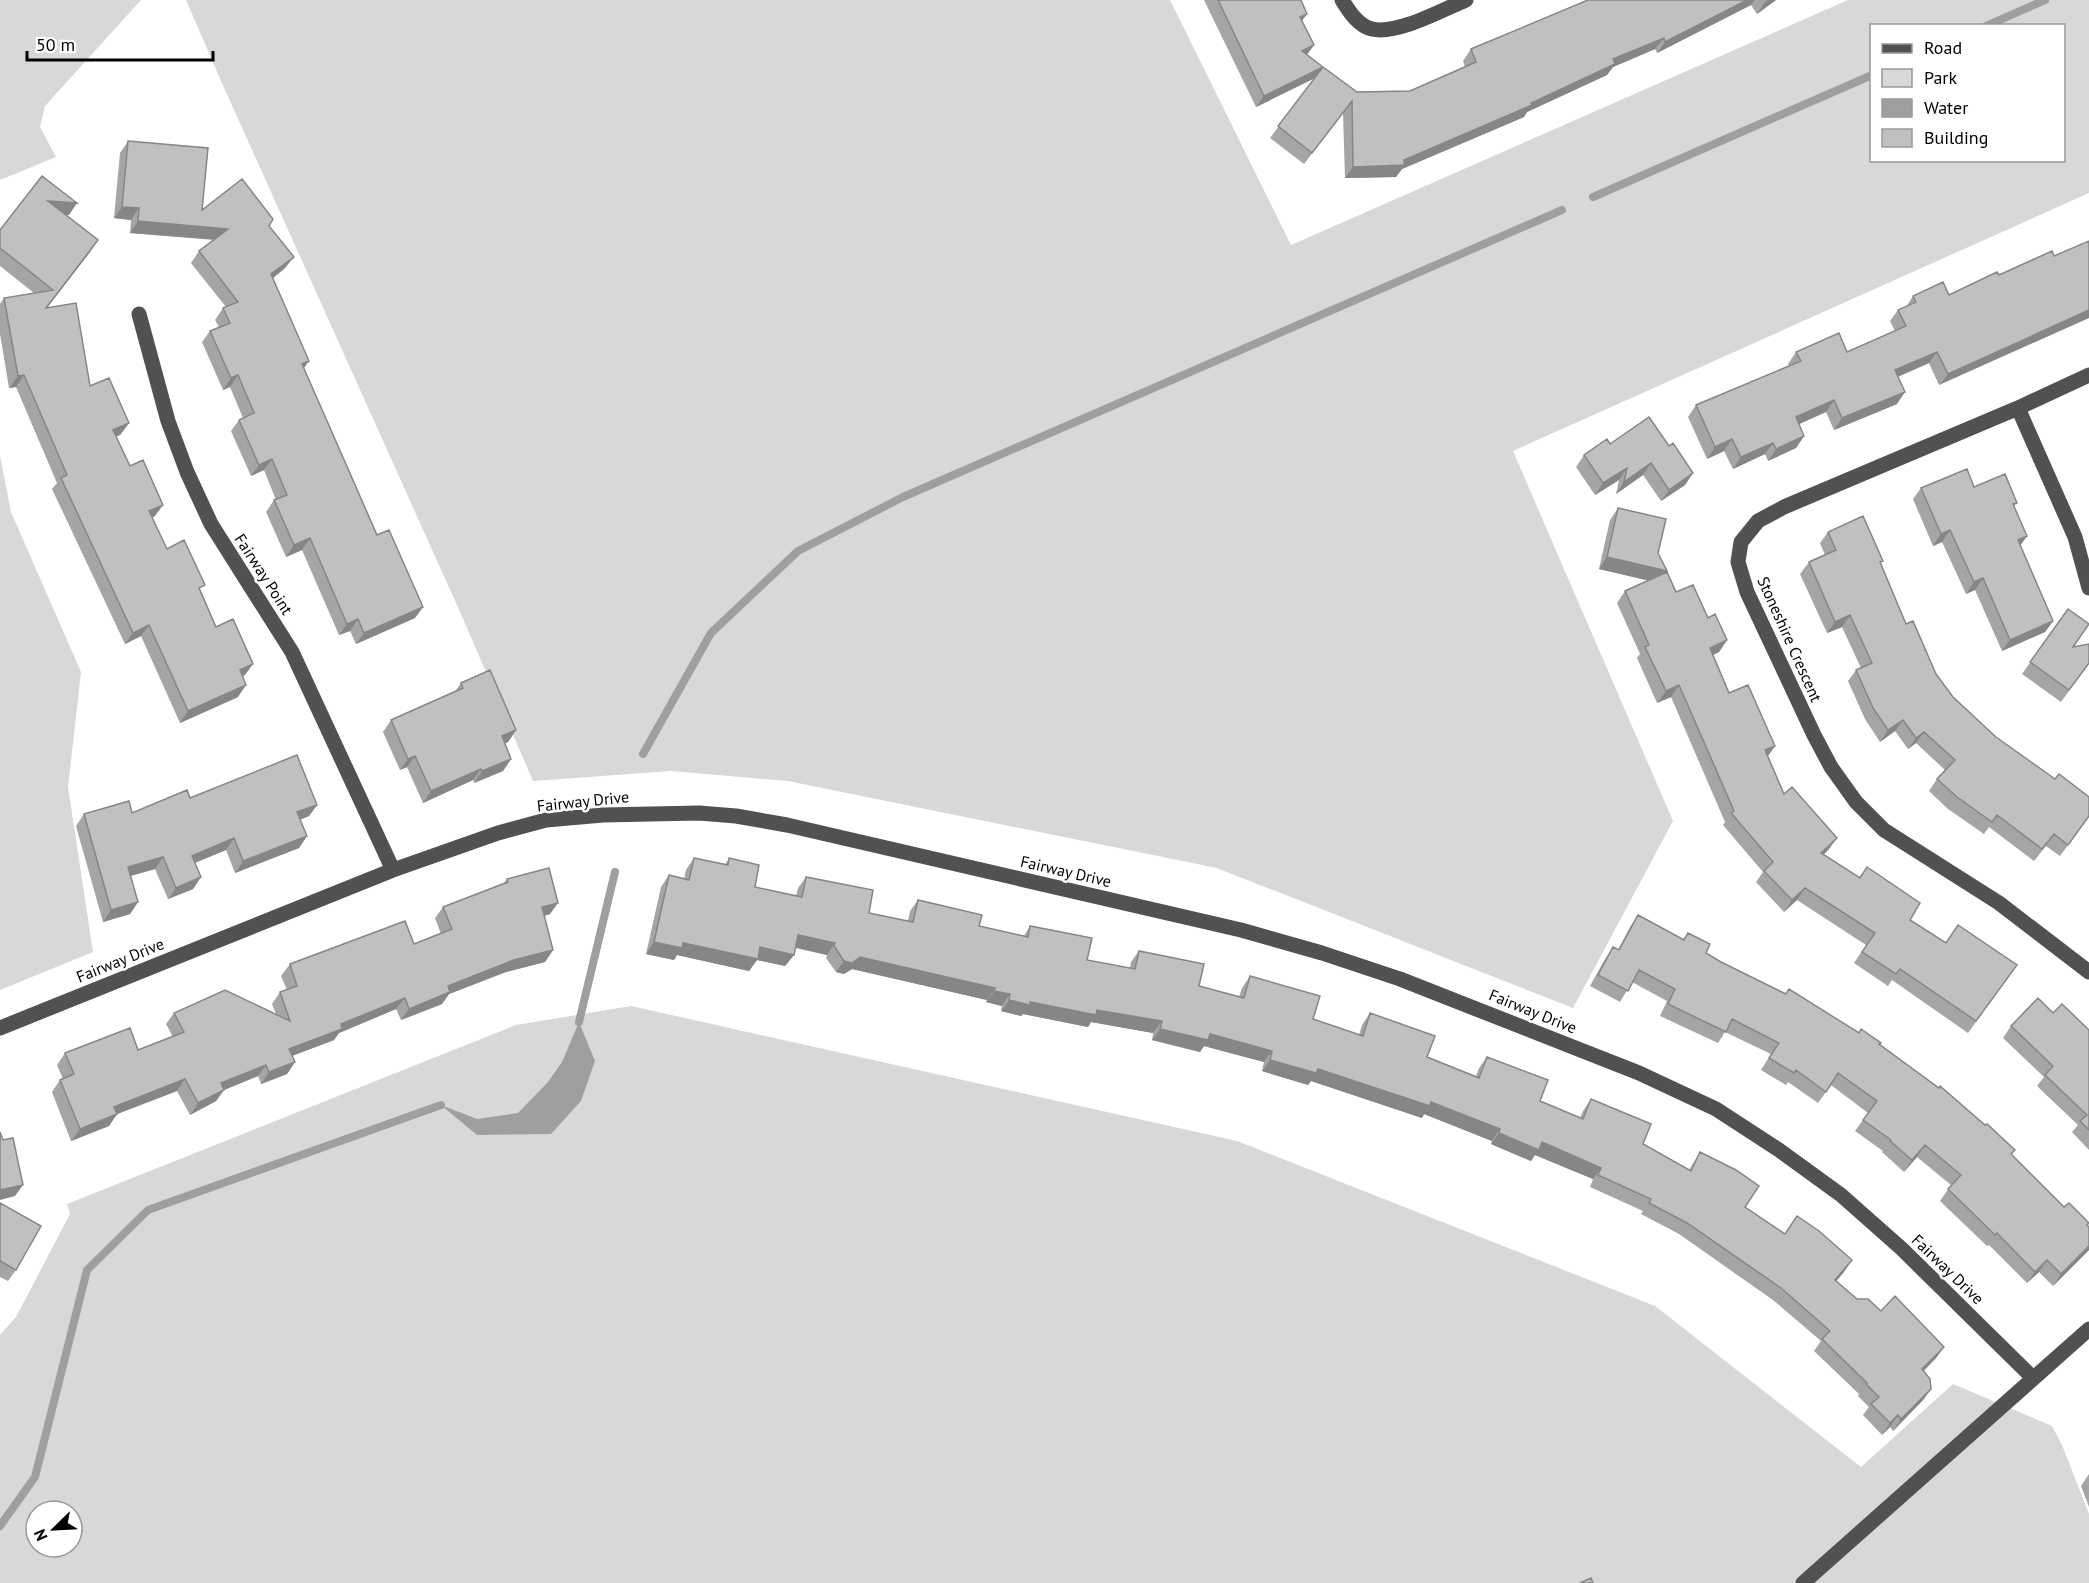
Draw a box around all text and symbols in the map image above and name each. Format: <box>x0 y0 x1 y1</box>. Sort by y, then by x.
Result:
scale bar <box>27 24 213 62</box>
legend <box>1870 24 2065 162</box>
text: 50 m <box>36 33 75 56</box>
text: Road <box>1924 36 1962 59</box>
text: Park <box>1924 66 1957 89</box>
text: Water <box>1924 96 1968 119</box>
text: Building <box>1924 126 1988 149</box>
street label: Fairway Point <box>231 530 298 619</box>
street label: Stoneshire Crescent <box>1753 573 1827 705</box>
street label: Fairway Drive <box>536 786 630 816</box>
street label: Fairway Drive <box>1019 851 1113 891</box>
street label: Fairway Drive <box>73 933 167 987</box>
street label: Fairway Drive <box>1486 984 1580 1038</box>
street label: Fairway Drive <box>1908 1230 1988 1308</box>
north arrow <box>24 1499 84 1559</box>
text: N <box>29 1526 52 1544</box>

